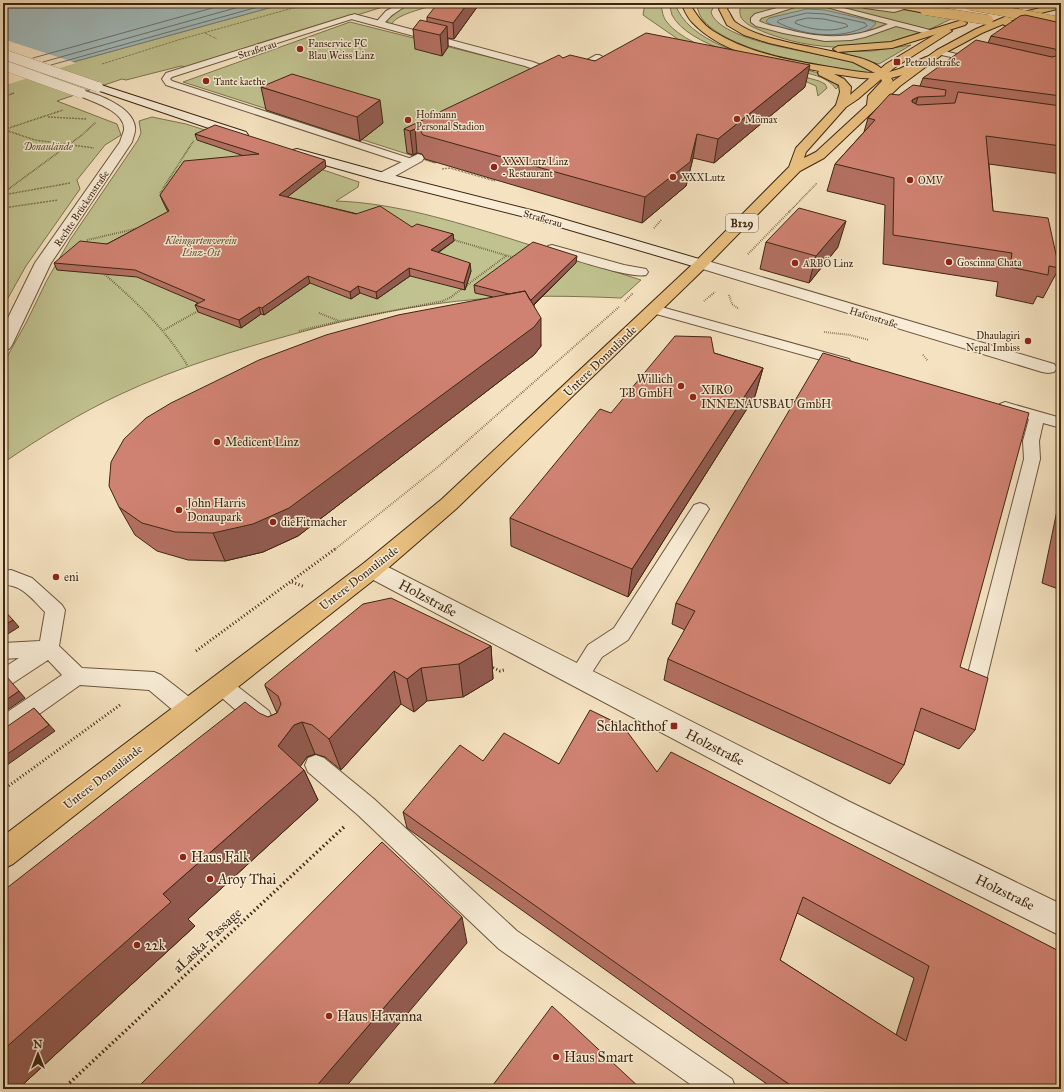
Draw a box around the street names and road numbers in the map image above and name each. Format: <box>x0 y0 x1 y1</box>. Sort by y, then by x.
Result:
street label: Straßerau <box>236 38 279 62</box>
street label: Rechte Brückenstraße <box>52 168 112 249</box>
street label: Straßerau <box>522 208 564 230</box>
road number: B129 <box>726 214 758 232</box>
street label: Hafenstraße <box>848 305 899 331</box>
street label: Untere Donaulände <box>561 323 639 399</box>
street label: Untere Donaulände <box>317 543 401 613</box>
street label: Holzstraße <box>396 576 460 621</box>
street label: Holzstraße <box>683 725 747 770</box>
street label: Untere Donaulände <box>61 742 145 812</box>
street label: Holzstraße <box>972 871 1037 914</box>
street label: aLaska-Passage <box>170 904 245 976</box>

